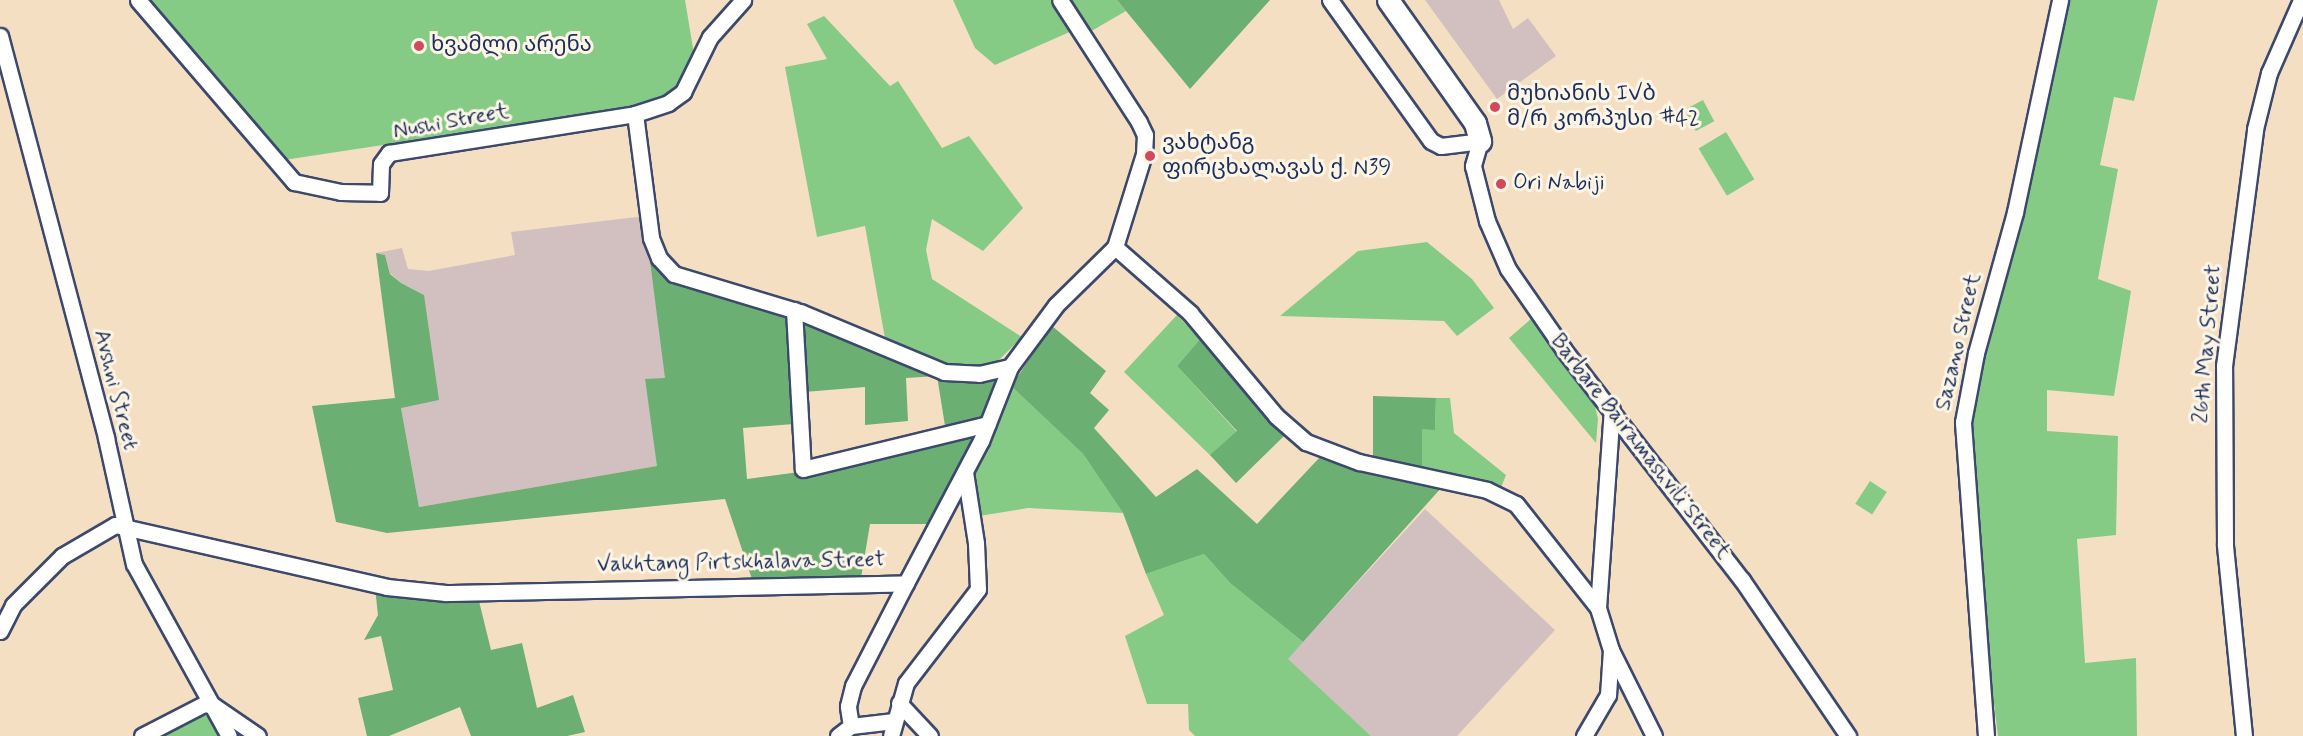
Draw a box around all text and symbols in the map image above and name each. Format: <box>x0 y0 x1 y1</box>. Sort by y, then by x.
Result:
place label: ხვამლი არენა <box>431 33 592 59</box>
marker: ხვამლი არენა <box>412 39 426 53</box>
place label: მუხიანის IVბ მ/რ კორპუსი #42 <box>1507 81 1700 132</box>
street label: Nushi Street <box>391 99 511 145</box>
marker: მუხიანის IVბ მ/რ კორპუსი #42 <box>1488 100 1502 114</box>
place label: ვახტანგ ფირცხალავას ქ. N39 <box>1162 130 1391 182</box>
marker: ვახტანგ ფირცხალავას ქ. N39 <box>1143 149 1157 163</box>
place label: Ori Nabiji <box>1513 171 1603 197</box>
marker: Ori Nabiji <box>1494 177 1508 191</box>
street label: 26th May Street <box>2188 264 2228 424</box>
street label: Sazano Street <box>1930 271 1988 413</box>
street label: Avshni Street <box>87 325 143 455</box>
street label: Barbare Bairamashvili Street <box>1542 327 1738 567</box>
street label: Vakhtang Pirtskhalava Street <box>597 547 885 579</box>

